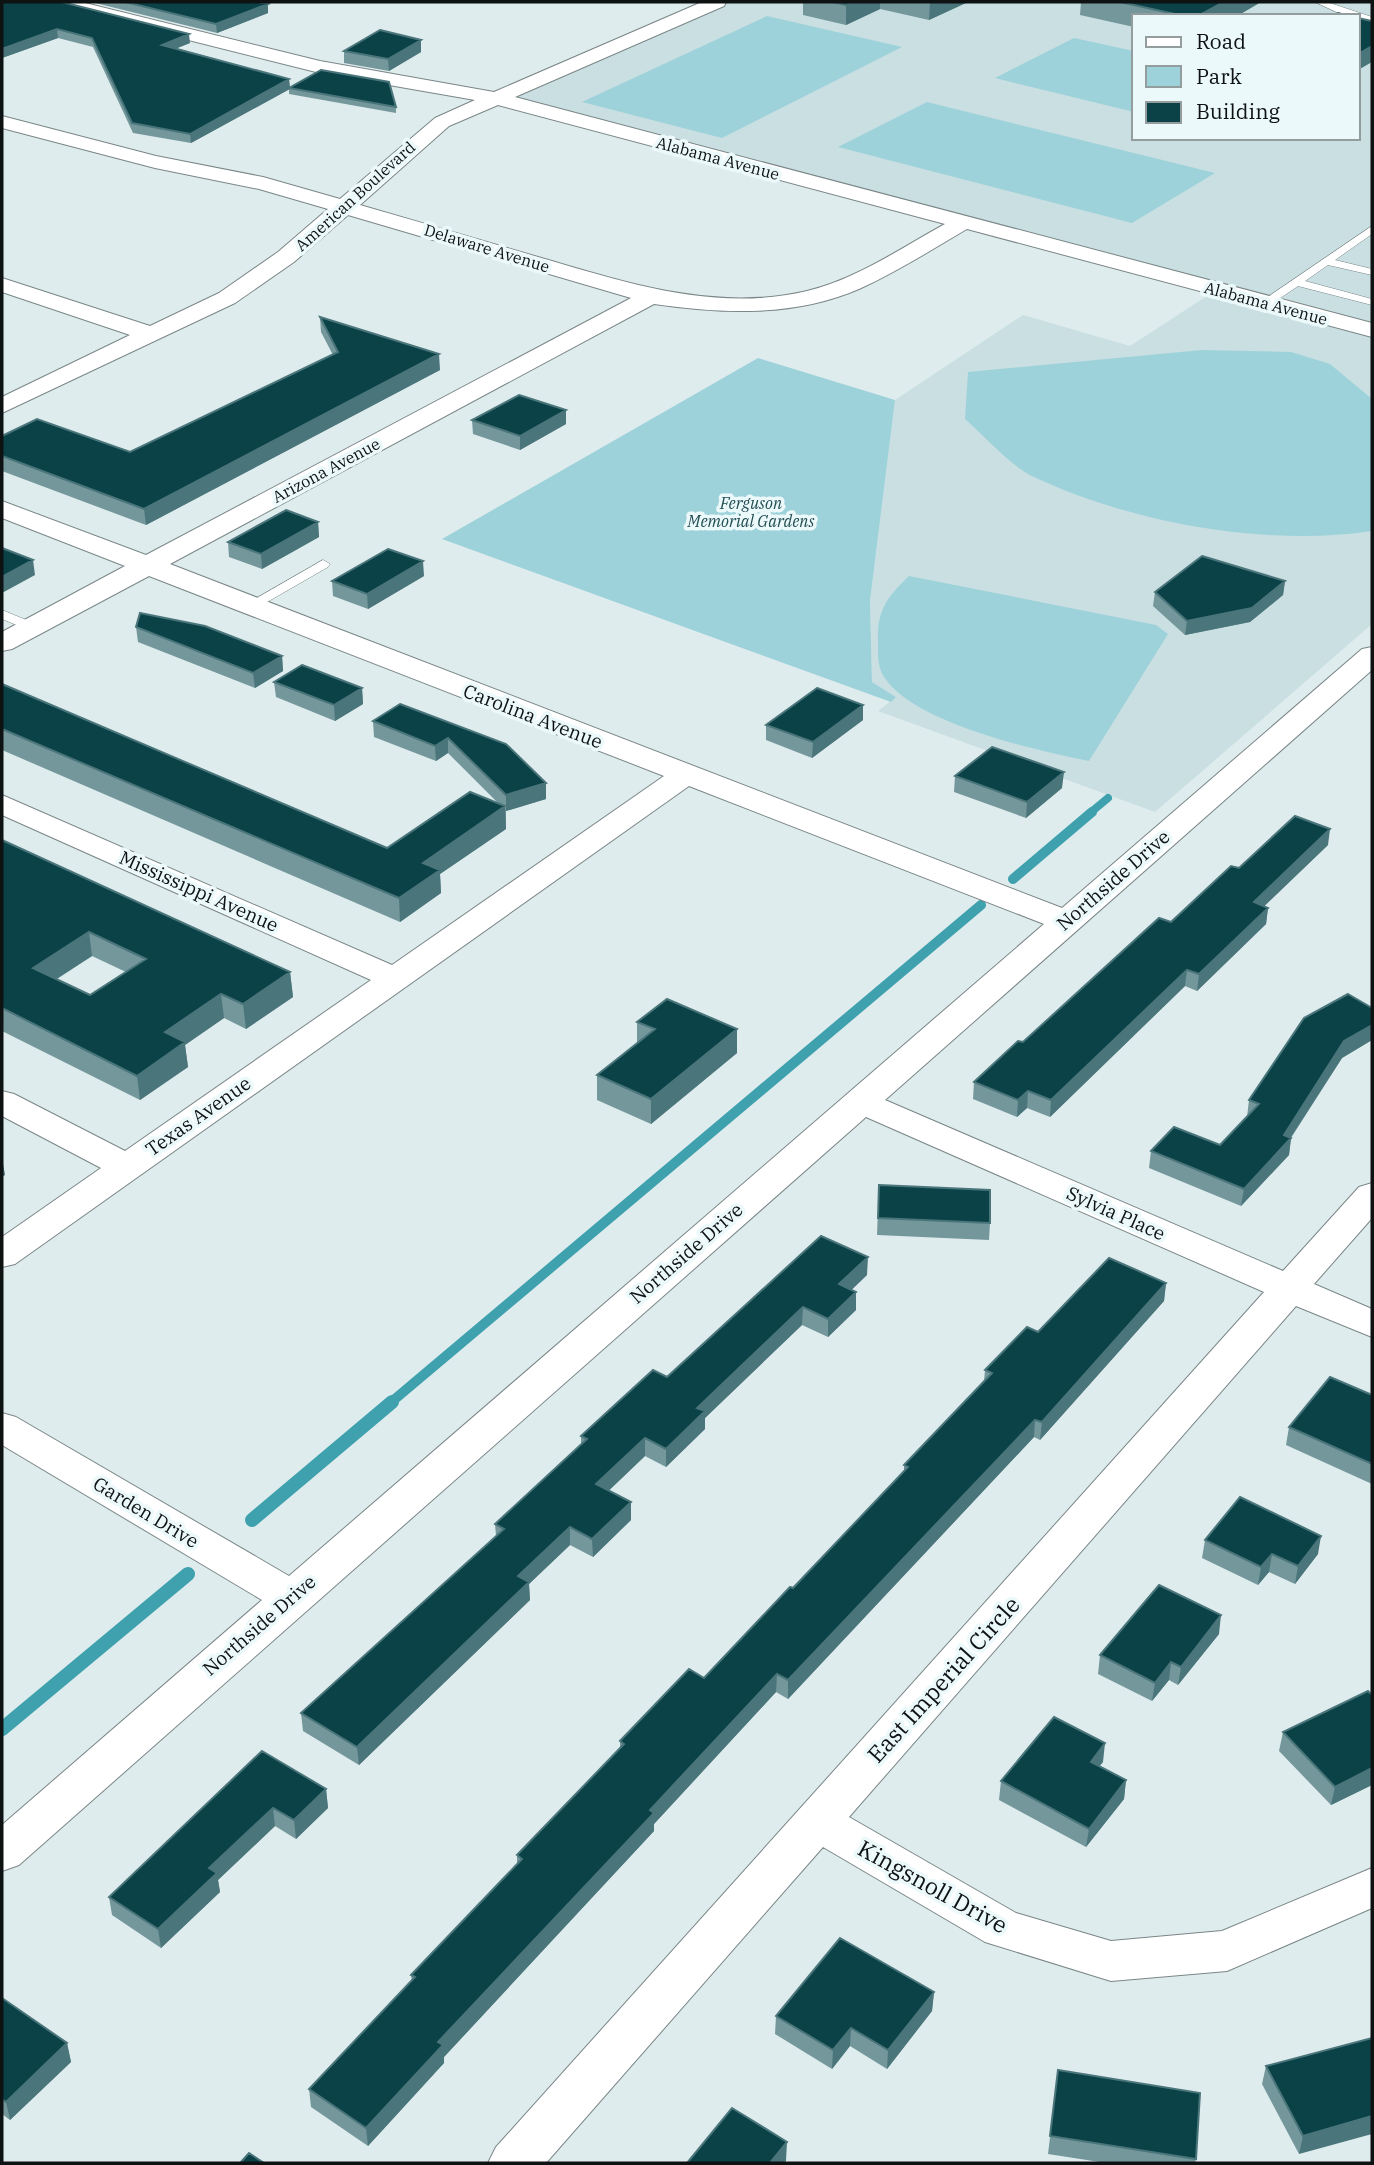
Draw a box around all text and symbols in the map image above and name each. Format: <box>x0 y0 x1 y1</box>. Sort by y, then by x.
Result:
legend <box>1132 14 1360 140</box>
text: Road <box>1196 27 1246 55</box>
text: Park <box>1196 62 1243 90</box>
text: Building <box>1196 97 1281 125</box>
street label: Alabama Avenue <box>654 132 782 184</box>
street label: American Boulevard <box>291 137 419 255</box>
street label: Delaware Avenue <box>422 219 552 277</box>
street label: Alabama Avenue <box>1202 277 1330 329</box>
street label: Arizona Avenue <box>269 433 383 507</box>
park label: Ferguson Memorial Gardens <box>687 493 814 531</box>
street label: Carolina Avenue <box>460 678 606 754</box>
street label: Northside Drive <box>1052 824 1174 936</box>
street label: Mississippi Avenue <box>116 845 282 937</box>
street label: Texas Avenue <box>141 1071 255 1161</box>
street label: Sylvia Place <box>1063 1181 1169 1245</box>
street label: Northside Drive <box>625 1197 747 1309</box>
street label: Garden Drive <box>89 1471 203 1553</box>
street label: Northside Drive <box>198 1569 320 1681</box>
street label: East Imperial Circle <box>860 1589 1026 1769</box>
street label: Kingsnoll Drive <box>853 1832 1013 1940</box>

